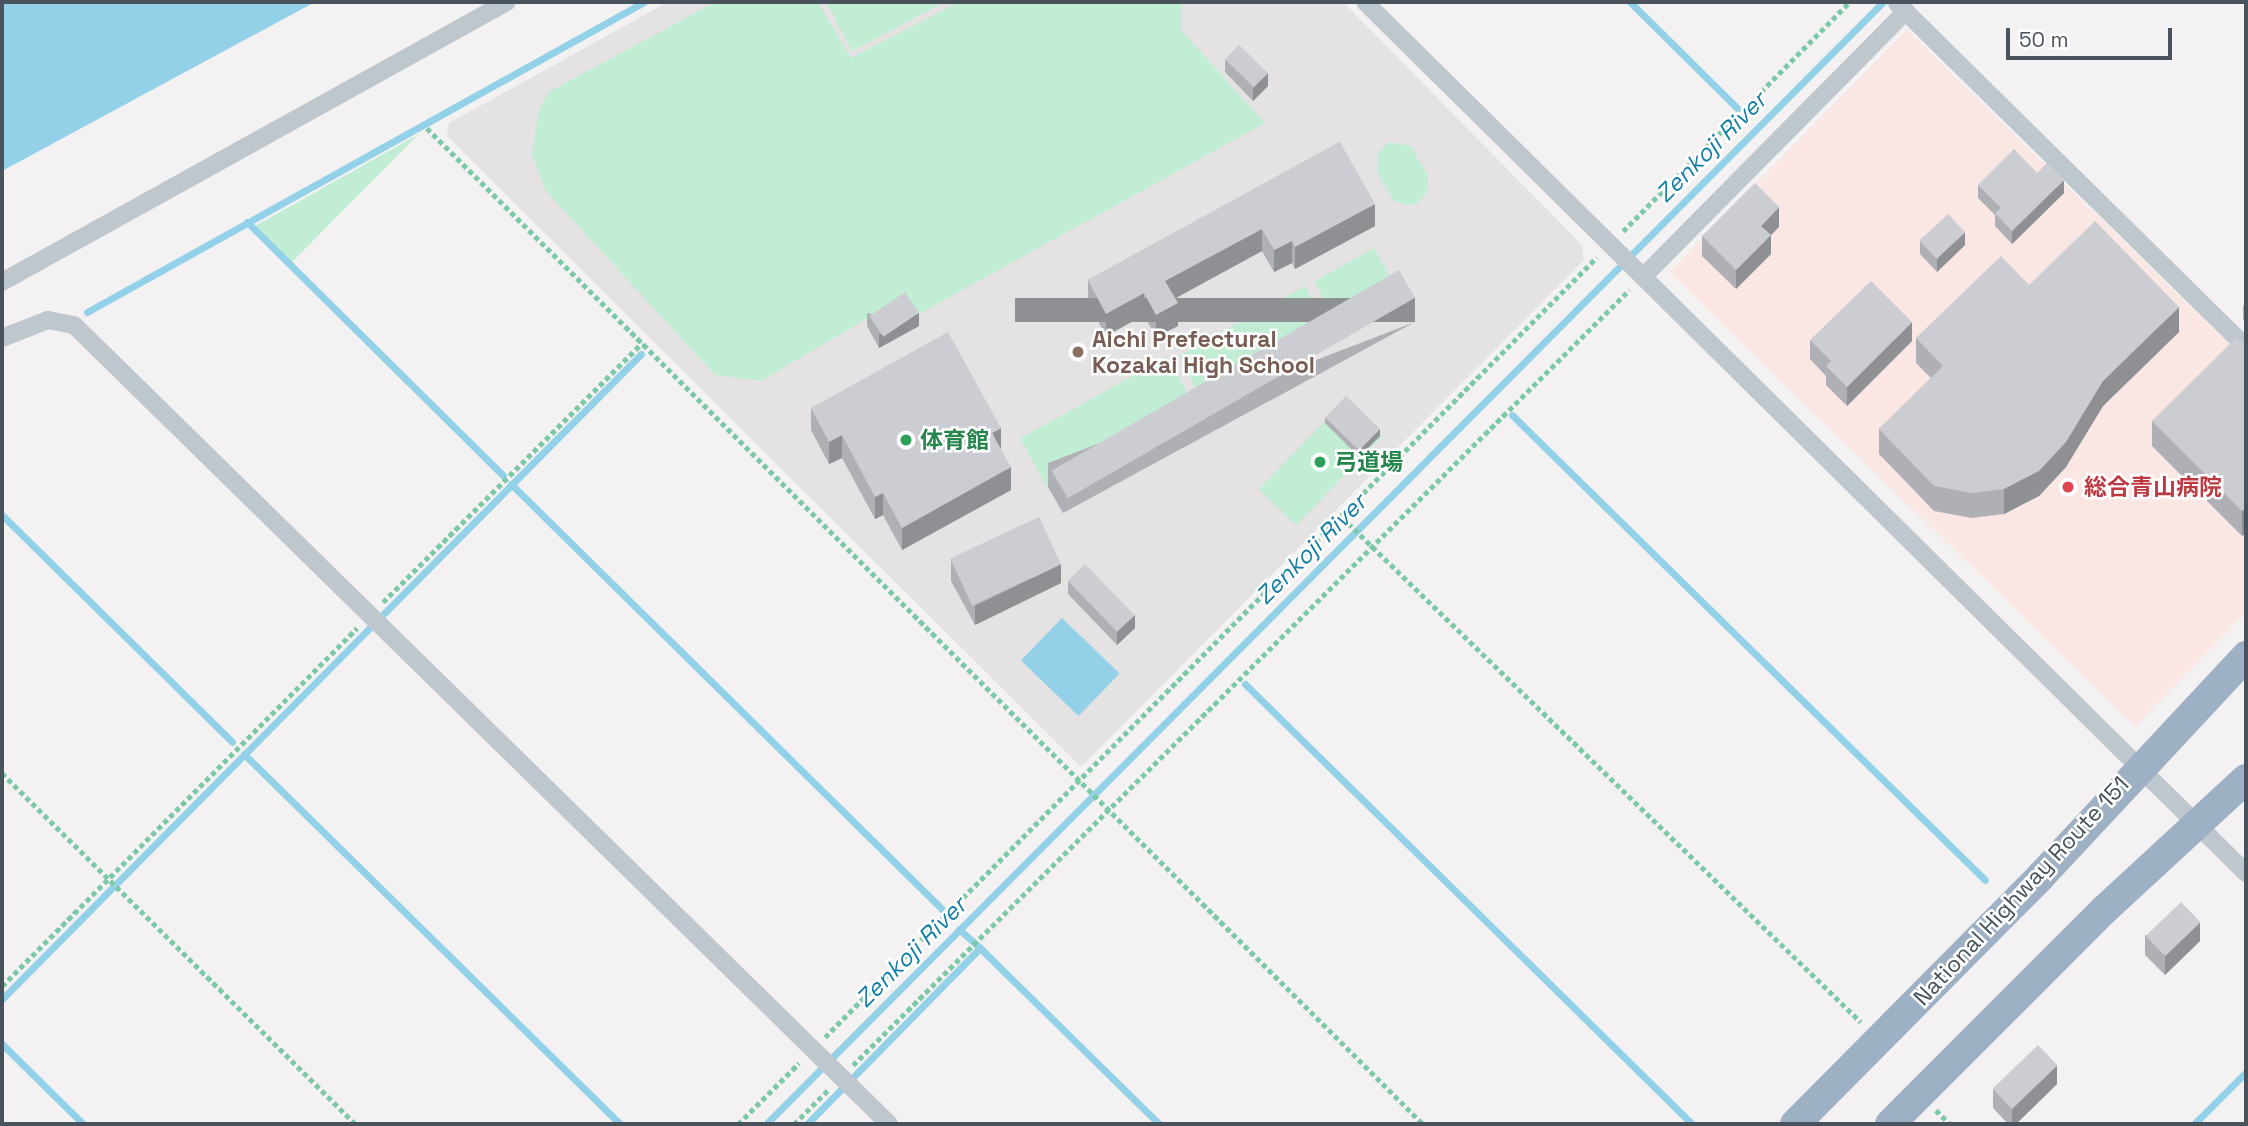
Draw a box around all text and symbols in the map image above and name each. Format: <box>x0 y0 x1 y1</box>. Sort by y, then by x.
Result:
scale bar <box>2010 14 2176 58</box>
text: 50 m <box>2019 26 2069 53</box>
water label: Zenkoji River <box>1650 86 1772 208</box>
place label: Aichi Prefectural Kozakai High School <box>1092 325 1315 379</box>
marker: Aichi Prefectural Kozakai High School <box>1070 344 1086 360</box>
place label: 体育館 <box>920 426 989 454</box>
marker: 体育館 <box>898 432 914 448</box>
place label: 弓道場 <box>1334 448 1403 476</box>
marker: 弓道場 <box>1312 454 1328 470</box>
place label: 総合青山病院 <box>2084 473 2222 501</box>
marker: 総合青山病院 <box>2058 477 2078 497</box>
water label: Zenkoji River <box>1250 488 1372 610</box>
street label: National Highway Route 151 <box>1908 771 2134 1011</box>
water label: Zenkoji River <box>850 891 972 1013</box>

